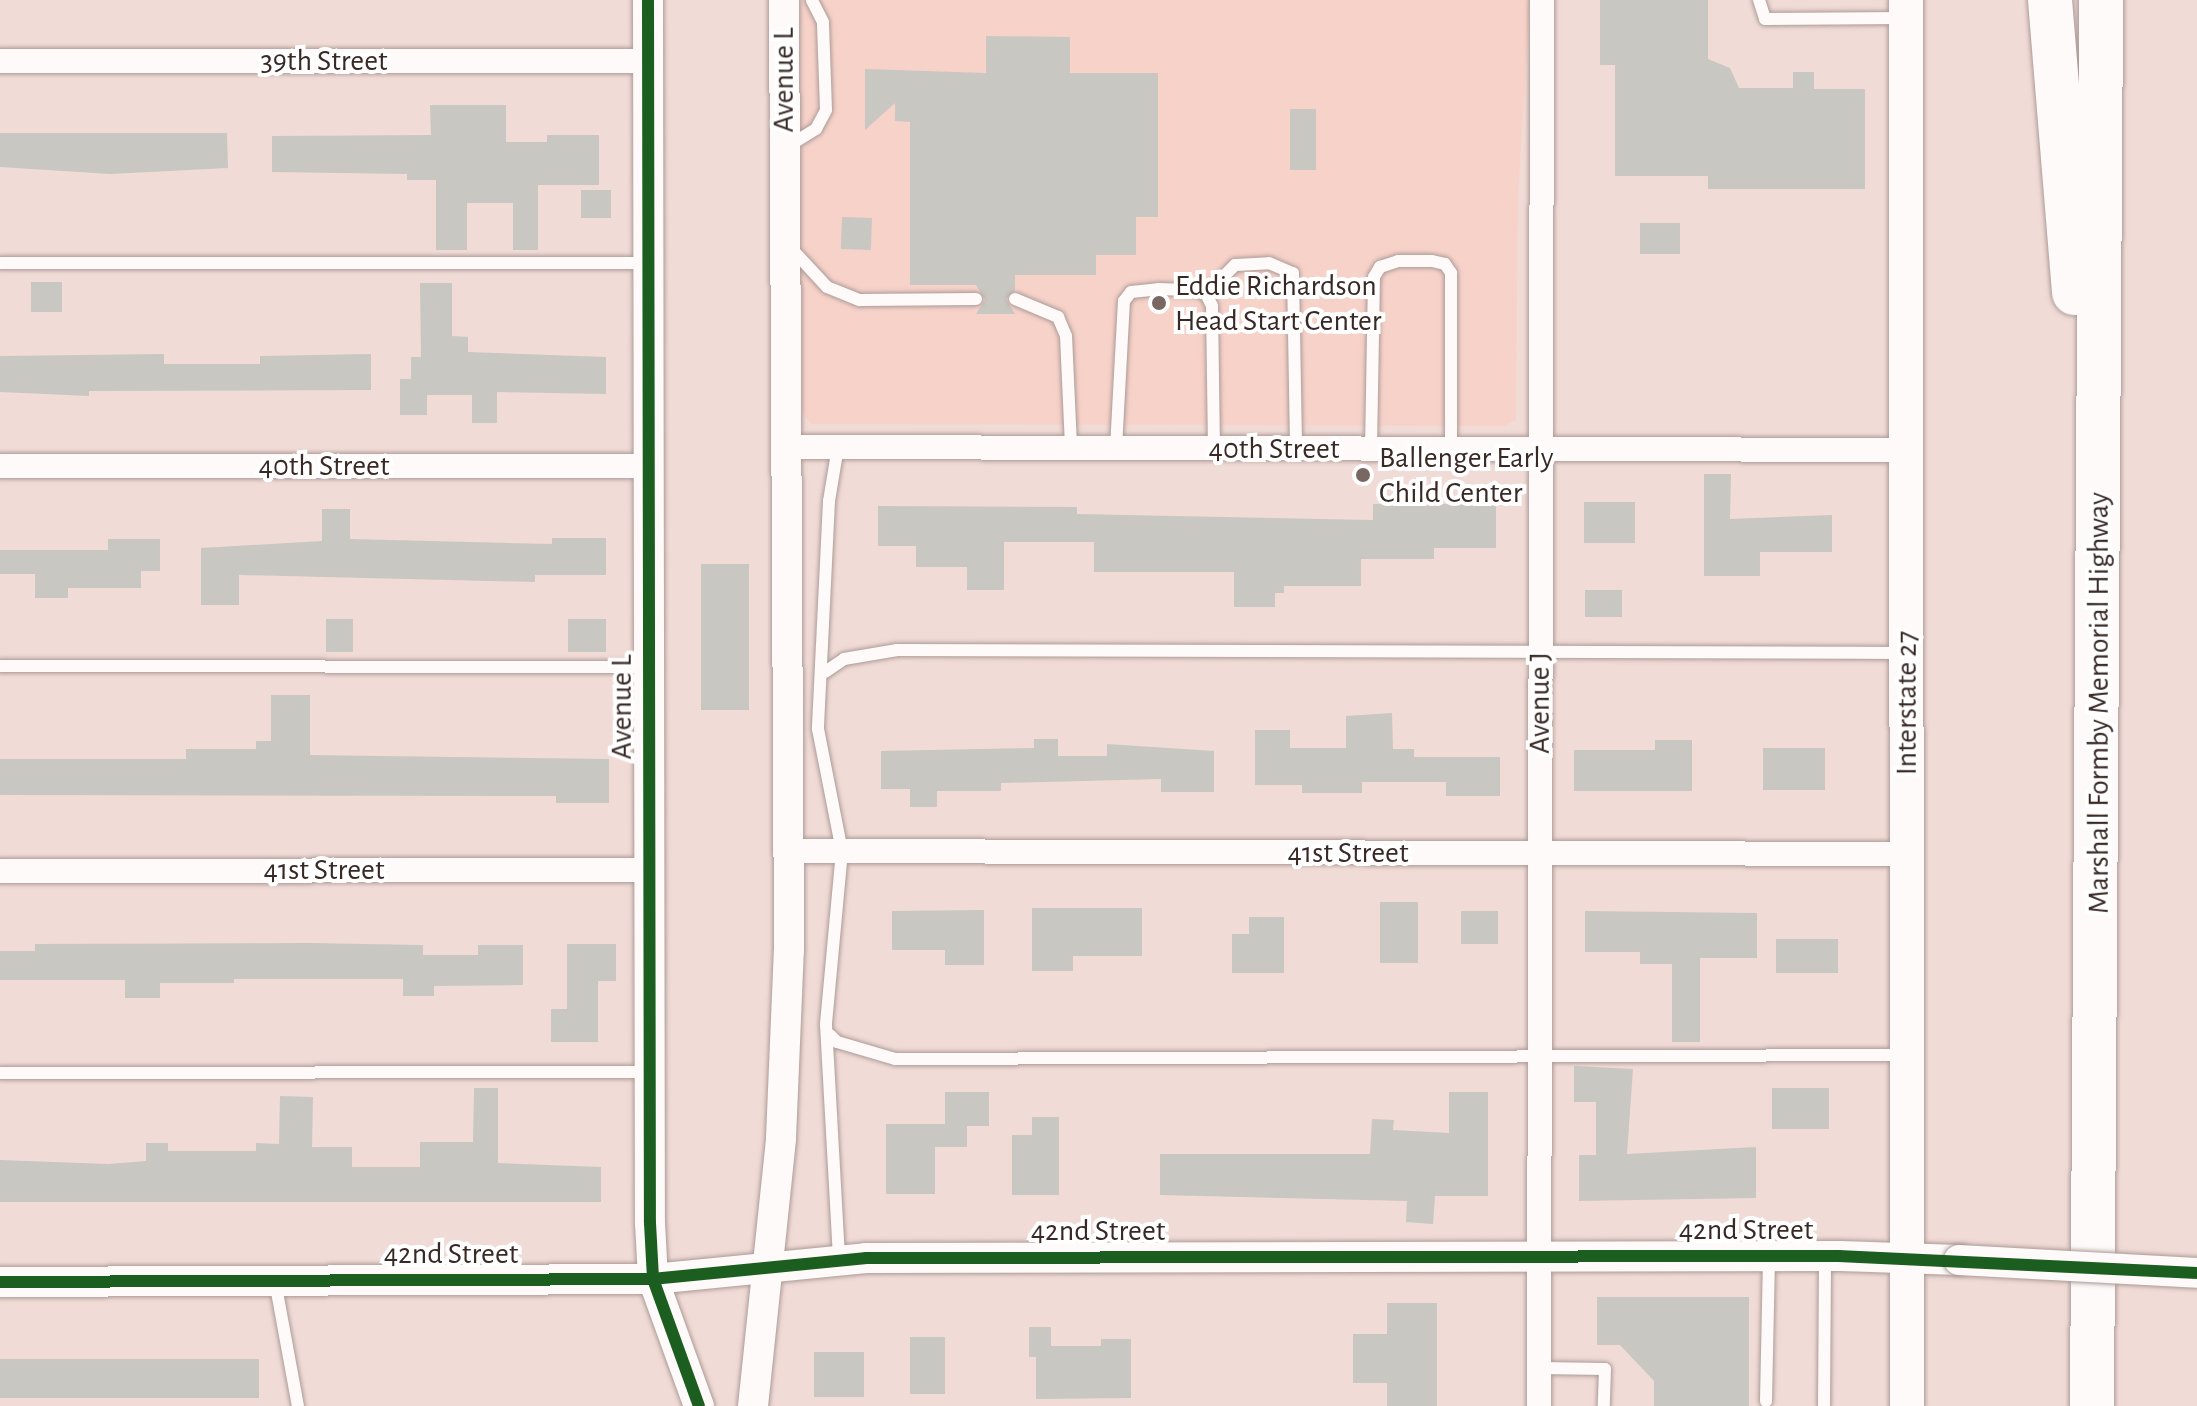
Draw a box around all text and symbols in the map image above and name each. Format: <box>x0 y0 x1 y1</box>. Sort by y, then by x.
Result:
street label: Avenue L <box>766 28 802 132</box>
street label: 39th Street <box>260 43 388 79</box>
place label: Eddie Richardson Head Start Center <box>1175 268 1382 338</box>
marker: Eddie Richardson Head Start Center <box>1150 294 1168 312</box>
street label: 40th Street <box>1208 431 1340 467</box>
place label: Ballenger Early Child Center <box>1379 440 1554 510</box>
street label: 40th Street <box>258 448 390 484</box>
marker: Ballenger Early Child Center <box>1354 466 1372 484</box>
street label: Marshall Formby Memorial Highway <box>2081 492 2117 914</box>
street label: Interstate 27 <box>1889 631 1925 775</box>
street label: Avenue J <box>1522 652 1558 754</box>
street label: Avenue L <box>604 655 640 759</box>
street label: 41st Street <box>1288 835 1408 871</box>
street label: 41st Street <box>264 852 384 888</box>
street label: 42nd Street <box>1679 1212 1813 1248</box>
street label: 42nd Street <box>1031 1213 1165 1249</box>
street label: 42nd Street <box>384 1236 518 1272</box>

